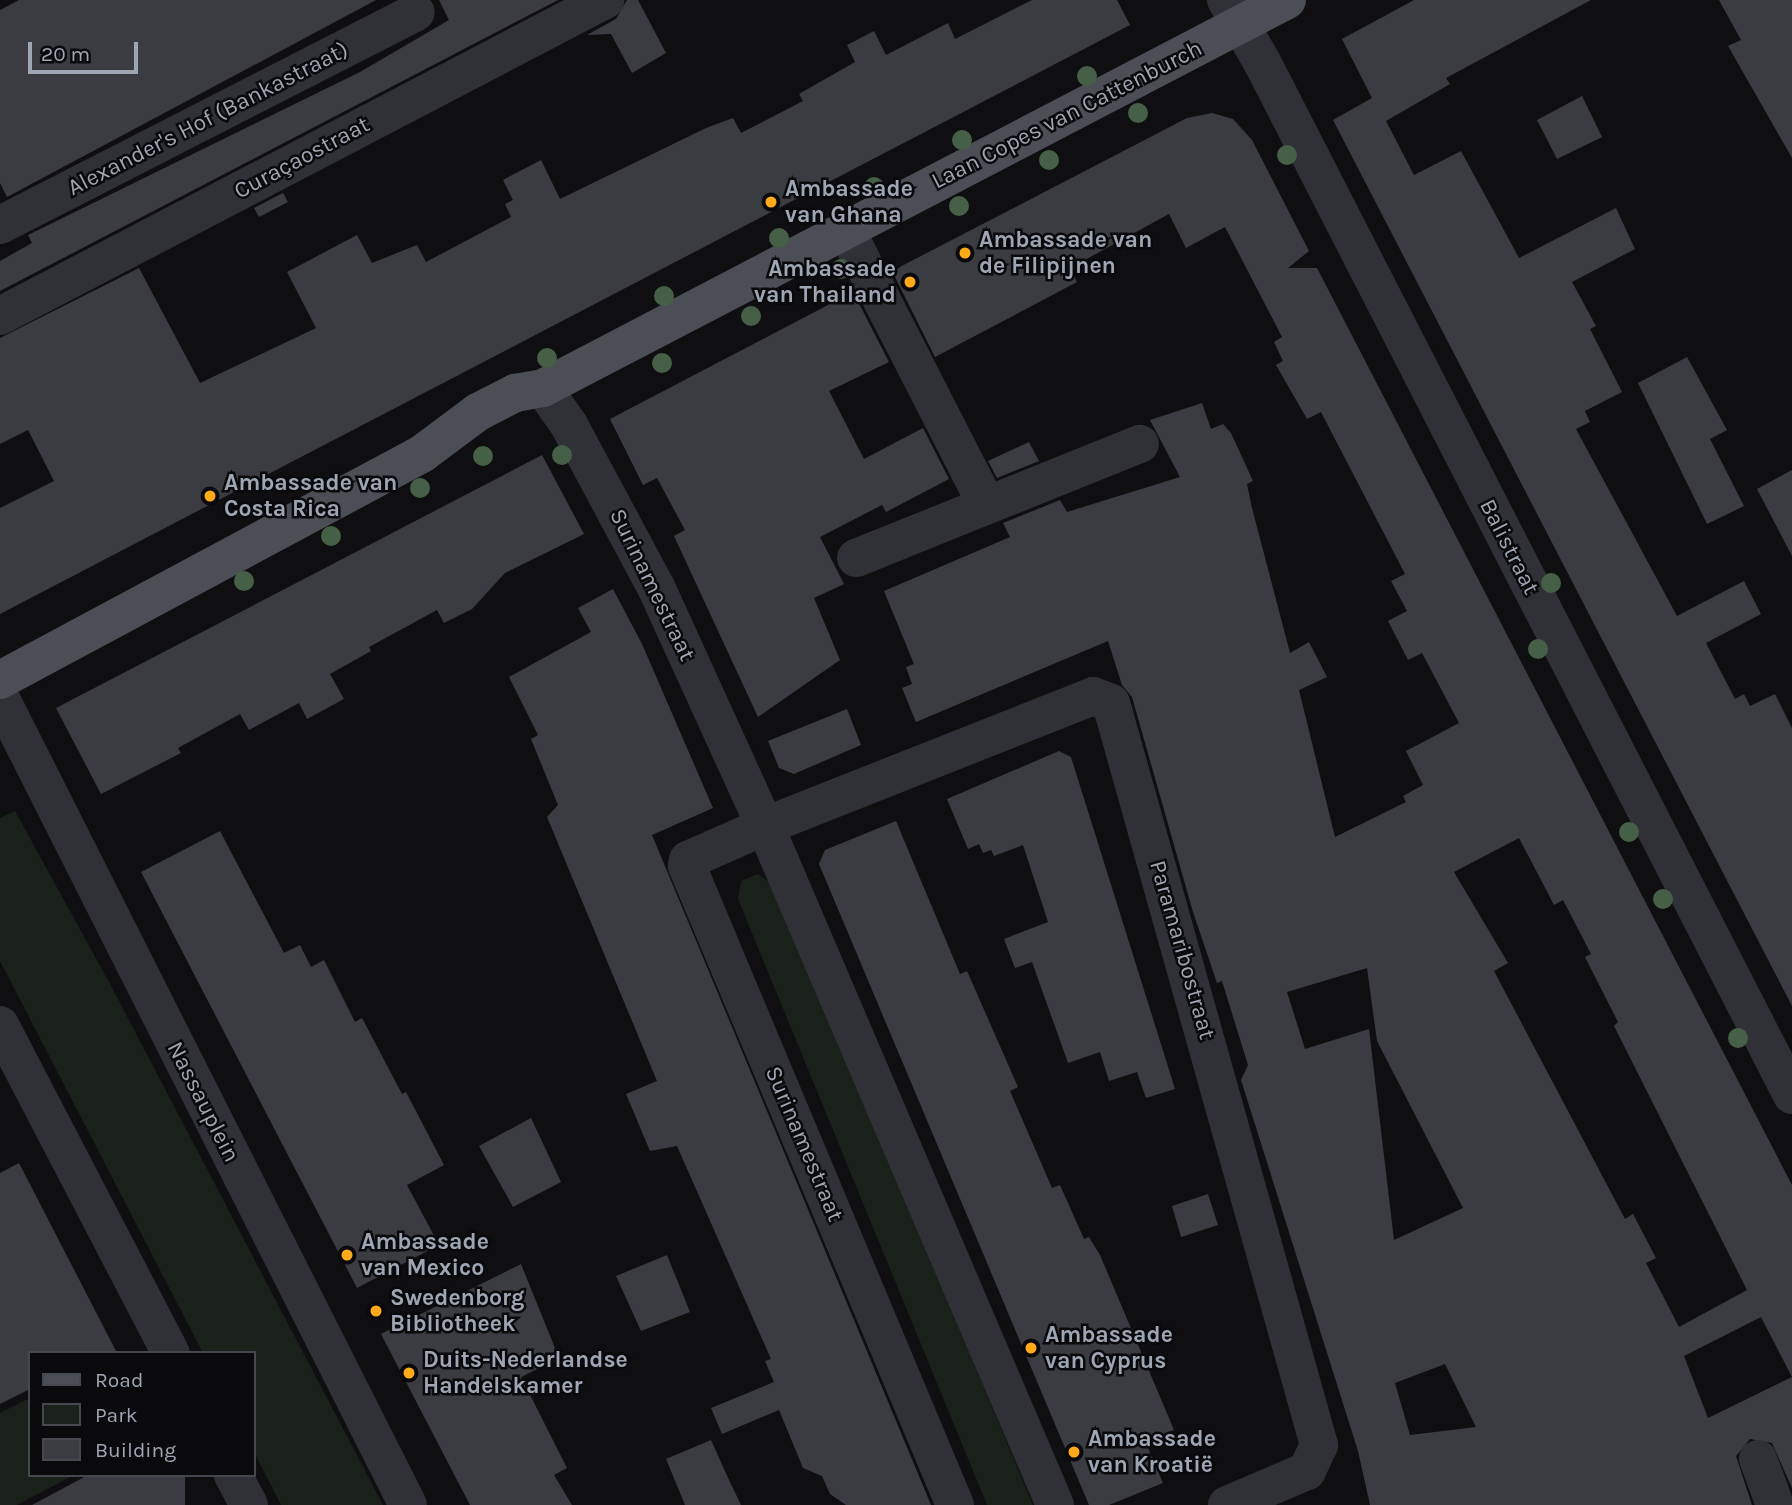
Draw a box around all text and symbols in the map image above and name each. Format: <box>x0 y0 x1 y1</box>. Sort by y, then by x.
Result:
scale bar <box>32 28 142 72</box>
street label: Laan Copes van Cattenburch <box>927 35 1207 195</box>
street label: Alexander's Hof (Bankastraat) <box>63 36 353 202</box>
text: 20 m <box>41 42 90 66</box>
street label: Curaçaostraat <box>230 111 374 205</box>
place label: Ambassade van Ghana <box>785 175 913 229</box>
marker: Ambassade van Ghana <box>763 194 779 210</box>
place label: Ambassade van de Filipijnen <box>979 226 1152 280</box>
marker: Ambassade van de Filipijnen <box>957 245 973 261</box>
place label: Ambassade van Thailand <box>754 255 896 309</box>
marker: Ambassade van Thailand <box>902 274 918 290</box>
place label: Ambassade van Costa Rica <box>224 469 397 523</box>
marker: Ambassade van Costa Rica <box>202 488 218 504</box>
street label: Balistraat <box>1473 495 1545 599</box>
street label: Surinamestraat <box>603 504 701 666</box>
street label: Paramaribostraat <box>1143 857 1221 1043</box>
street label: Nassauplein <box>161 1037 245 1167</box>
street label: Surinamestraat <box>759 1062 849 1226</box>
place label: Ambassade van Mexico <box>361 1228 489 1282</box>
marker: Ambassade van Mexico <box>339 1247 355 1263</box>
place label: Swedenborg Bibliotheek <box>390 1284 524 1338</box>
marker: Swedenborg Bibliotheek <box>368 1303 384 1319</box>
place label: Ambassade van Cyprus <box>1045 1321 1173 1375</box>
marker: Ambassade van Cyprus <box>1023 1340 1039 1356</box>
place label: Duits-Nederlandse Handelskamer <box>423 1346 628 1400</box>
legend <box>28 1351 256 1477</box>
marker: Duits-Nederlandse Handelskamer <box>401 1365 417 1381</box>
text: Road <box>95 1368 143 1392</box>
text: Park <box>95 1403 138 1427</box>
place label: Ambassade van Kroatië <box>1088 1425 1216 1479</box>
text: Building <box>95 1438 176 1462</box>
marker: Ambassade van Kroatië <box>1066 1444 1082 1460</box>

